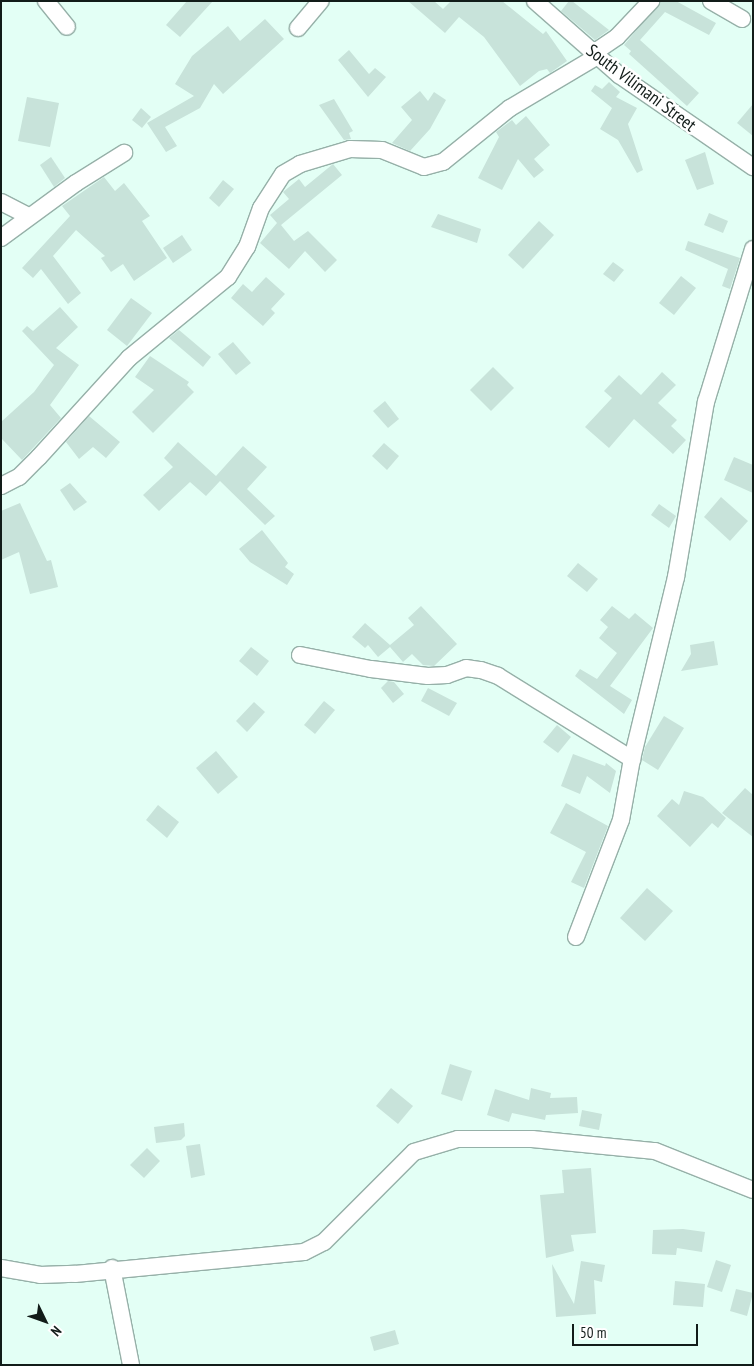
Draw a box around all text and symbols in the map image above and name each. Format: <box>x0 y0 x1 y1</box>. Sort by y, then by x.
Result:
street label: South Vilimani Street <box>582 40 700 136</box>
north arrow <box>20 1296 70 1346</box>
scale bar <box>574 1314 700 1346</box>
text: N <box>47 1322 65 1340</box>
text: 50 m <box>580 1323 606 1342</box>

